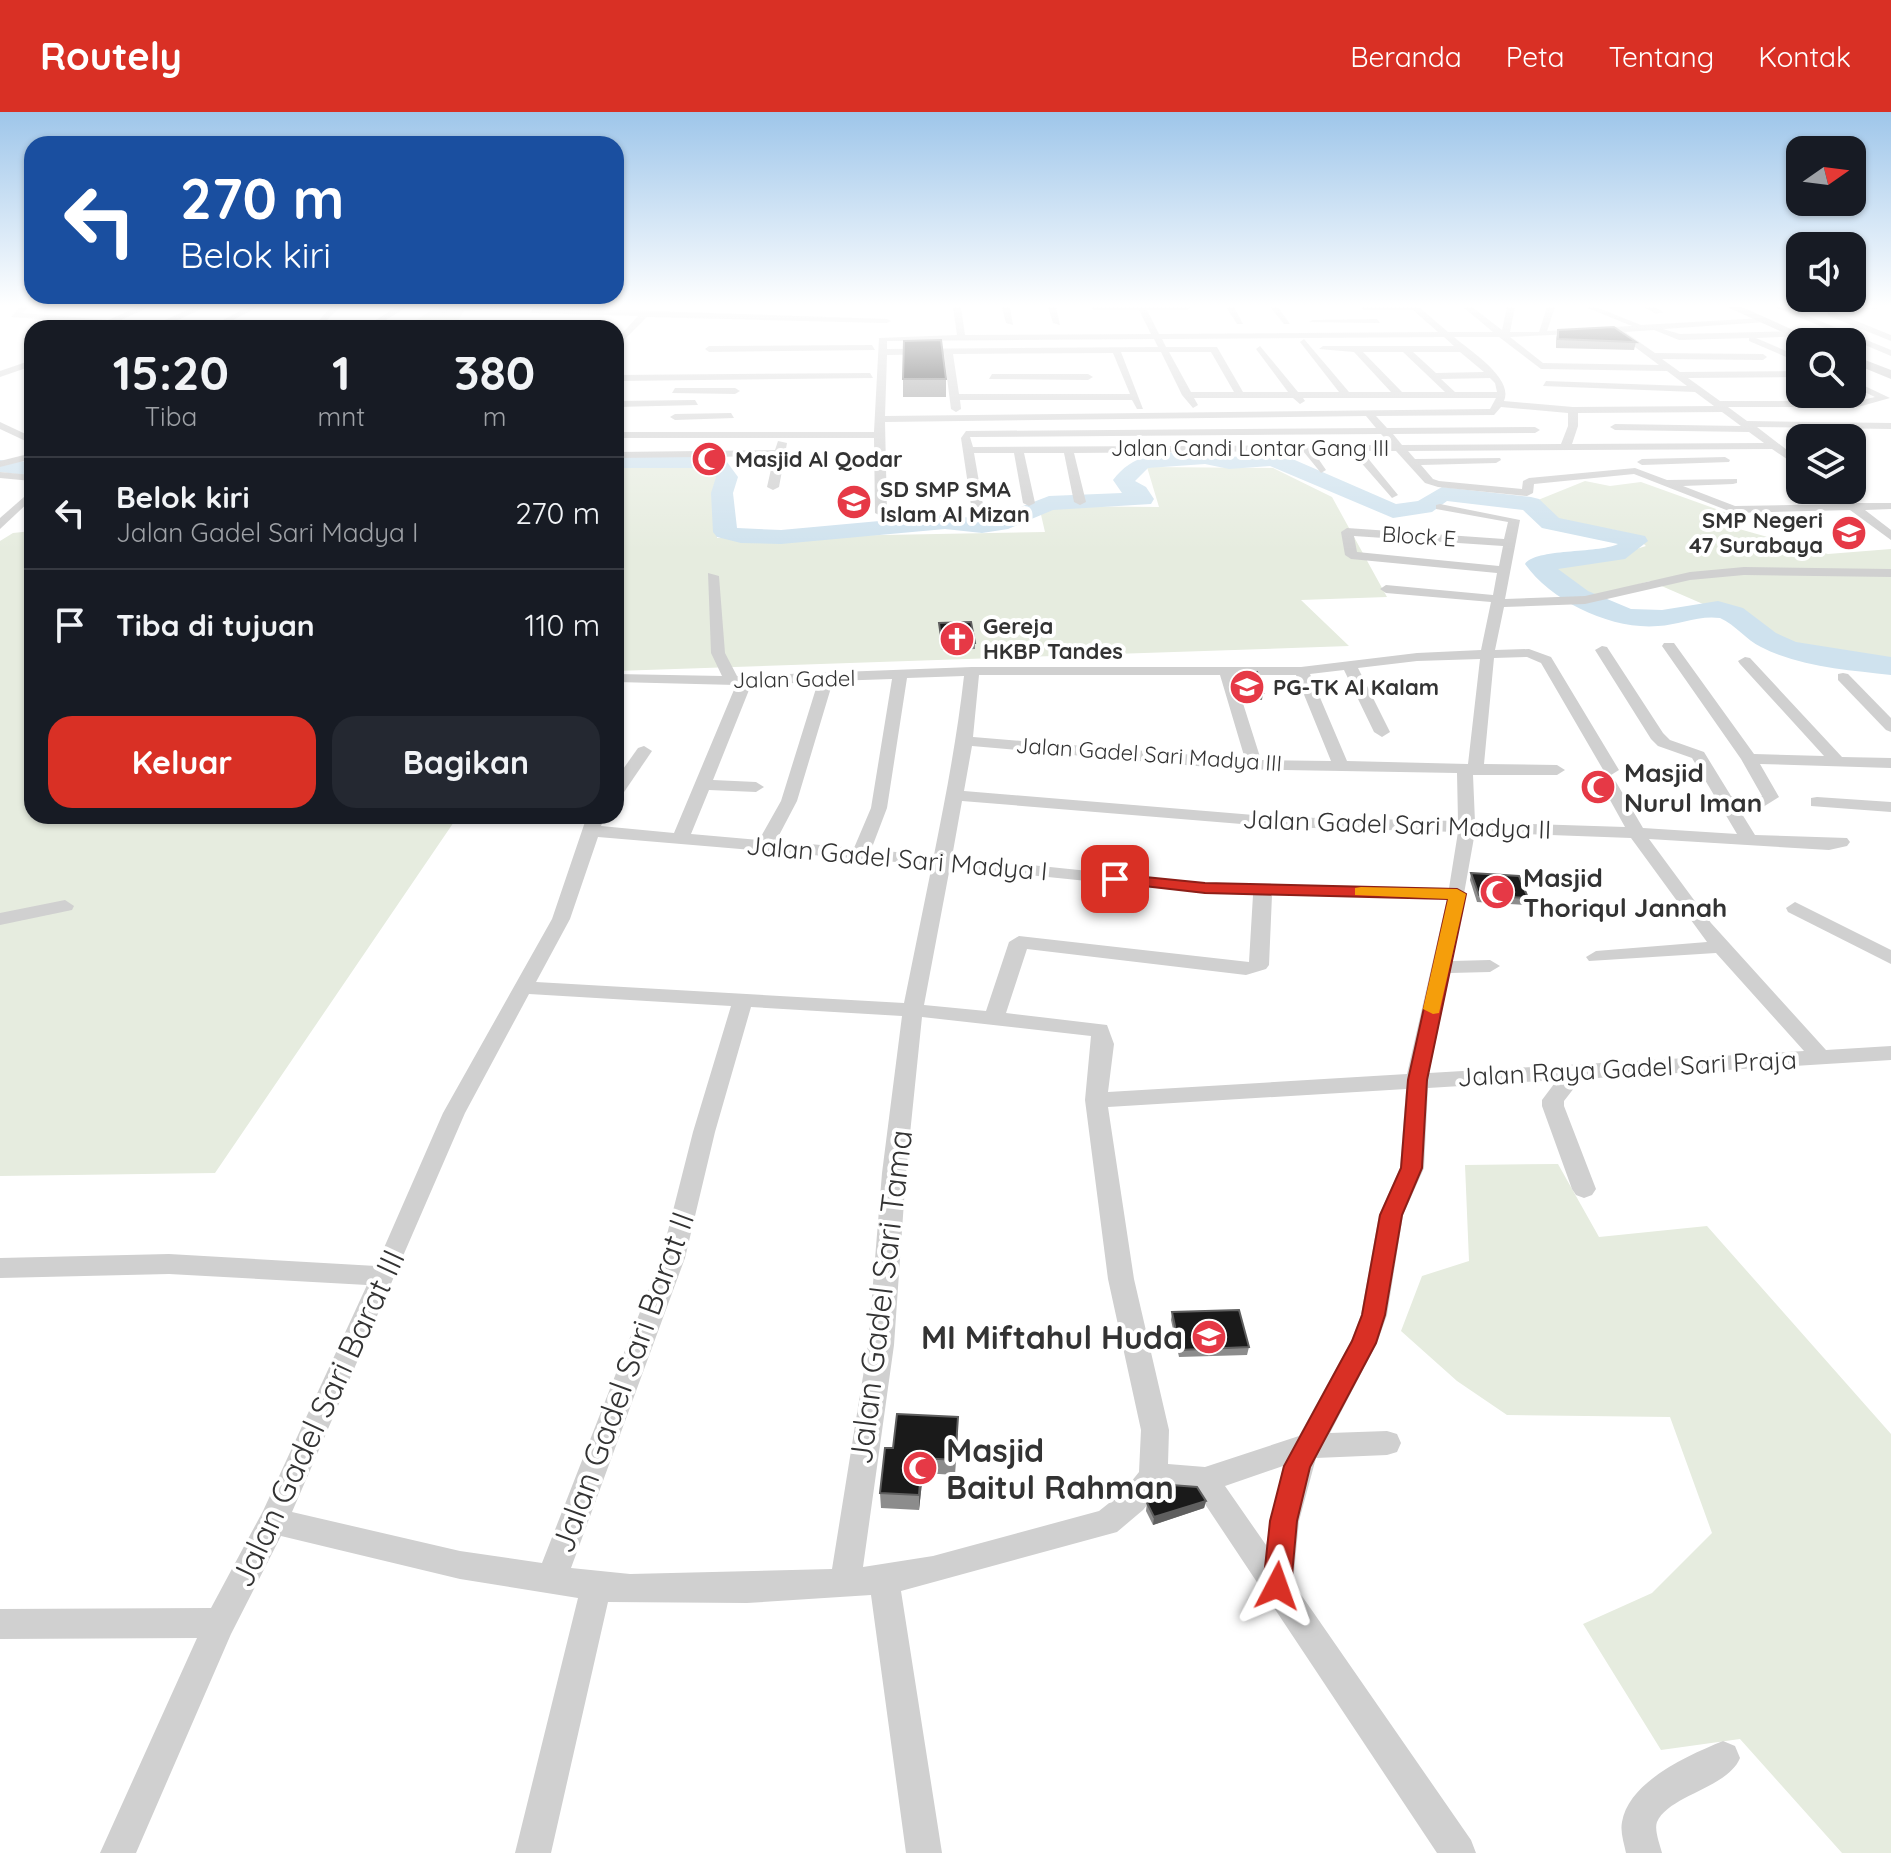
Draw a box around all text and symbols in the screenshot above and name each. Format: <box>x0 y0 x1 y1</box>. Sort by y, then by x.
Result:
text: Routely <box>40 32 182 80</box>
text: Beranda <box>1350 39 1462 74</box>
text: Peta <box>1506 39 1564 74</box>
text: Tentang <box>1608 39 1714 74</box>
text: Kontak <box>1758 39 1851 74</box>
north arrow <box>1786 136 1866 216</box>
map controls <box>1786 136 1866 504</box>
text: 270 m <box>180 163 344 233</box>
icon: left <box>48 168 152 272</box>
text: Belok kiri <box>180 232 331 277</box>
button: sound <box>1786 232 1866 312</box>
button: search <box>1786 328 1866 408</box>
text: 15:20 <box>113 342 229 402</box>
text: 1 <box>332 342 351 402</box>
text: 380 <box>454 342 535 402</box>
text: Tiba <box>144 400 197 433</box>
text: mnt <box>318 400 365 433</box>
text: m <box>483 400 506 433</box>
button: layers <box>1786 424 1866 504</box>
street label: Jalan Candi Lontar Gang III <box>1111 434 1389 462</box>
mosque icon: Masjid Al Qodar <box>690 440 728 478</box>
place label: Masjid Al Qodar <box>735 445 903 473</box>
place label: SD SMP SMA Islam Al Mizan <box>880 475 1030 528</box>
text: Belok kiri <box>116 478 250 516</box>
school or university icon: SD SMP SMA Islam Al Mizan <box>835 483 873 521</box>
icon: left <box>48 491 92 535</box>
text: 270 m <box>515 494 600 532</box>
place label: SMP Negeri 47 Surabaya <box>1689 506 1823 559</box>
school or university icon: SMP Negeri 47 Surabaya <box>1830 514 1868 552</box>
text: Jalan Gadel Sari Madya I <box>116 516 418 549</box>
street label: Block E <box>1381 519 1457 553</box>
icon: arrive <box>48 603 92 647</box>
text: Tiba di tujuan <box>116 606 315 644</box>
text: 110 m <box>524 606 600 644</box>
place label: Gereja HKBP Tandes <box>983 612 1123 665</box>
church icon: Gereja HKBP Tandes <box>938 620 976 658</box>
street label: Jalan Gadel <box>732 664 856 694</box>
school or university icon: PG-TK Al Kalam <box>1228 668 1266 706</box>
place label: PG-TK Al Kalam <box>1273 673 1439 701</box>
button: Keluar <box>48 716 316 808</box>
button: Bagikan <box>332 716 600 808</box>
street label: Jalan Gadel Sari Madya III <box>1015 731 1283 777</box>
place label: Masjid Nurul Iman <box>1624 756 1762 819</box>
mosque icon: Masjid Nurul Iman <box>1579 768 1617 806</box>
street label: Jalan Gadel Sari Madya II <box>1242 802 1552 846</box>
street label: Jalan Gadel Sari Madya I <box>745 828 1049 888</box>
pin <box>1081 845 1149 913</box>
icon: arrive <box>1093 857 1137 901</box>
place label: Masjid Thoriqul Jannah <box>1523 861 1727 924</box>
mosque icon: Masjid Thoriqul Jannah <box>1478 873 1516 911</box>
street label: Jalan Raya Gadel Sari Praja <box>1456 1043 1798 1093</box>
street label: Jalan Gadel Sari Tama <box>840 1127 920 1467</box>
street label: Jalan Gadel Sari Barat II <box>542 1206 702 1558</box>
street label: Jalan Gadel Sari Barat III <box>221 1243 413 1593</box>
place label: MI Miftahul Huda <box>921 1317 1183 1357</box>
school or university icon: MI Miftahul Huda <box>1190 1318 1228 1356</box>
place label: Masjid Baitul Rahman <box>946 1430 1174 1507</box>
mosque icon: Masjid Baitul Rahman <box>901 1449 939 1487</box>
position arrow <box>1235 1544 1319 1628</box>

